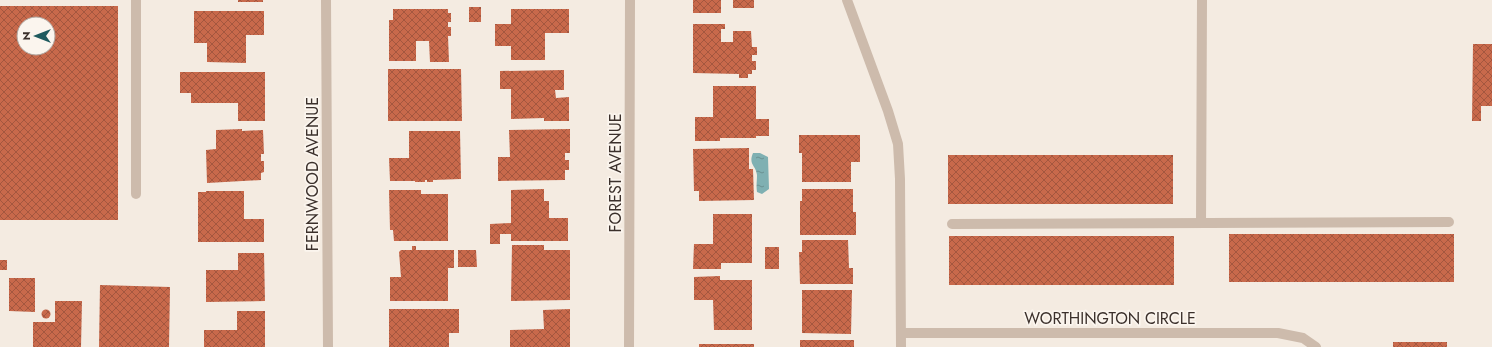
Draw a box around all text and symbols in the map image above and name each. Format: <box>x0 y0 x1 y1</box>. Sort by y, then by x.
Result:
north arrow <box>16 16 56 56</box>
text: N <box>18 32 34 40</box>
street label: FERNWOOD AVENUE <box>301 97 324 251</box>
street label: FOREST AVENUE <box>604 114 627 232</box>
street label: WORTHINGTON CIRCLE <box>1024 307 1196 330</box>

